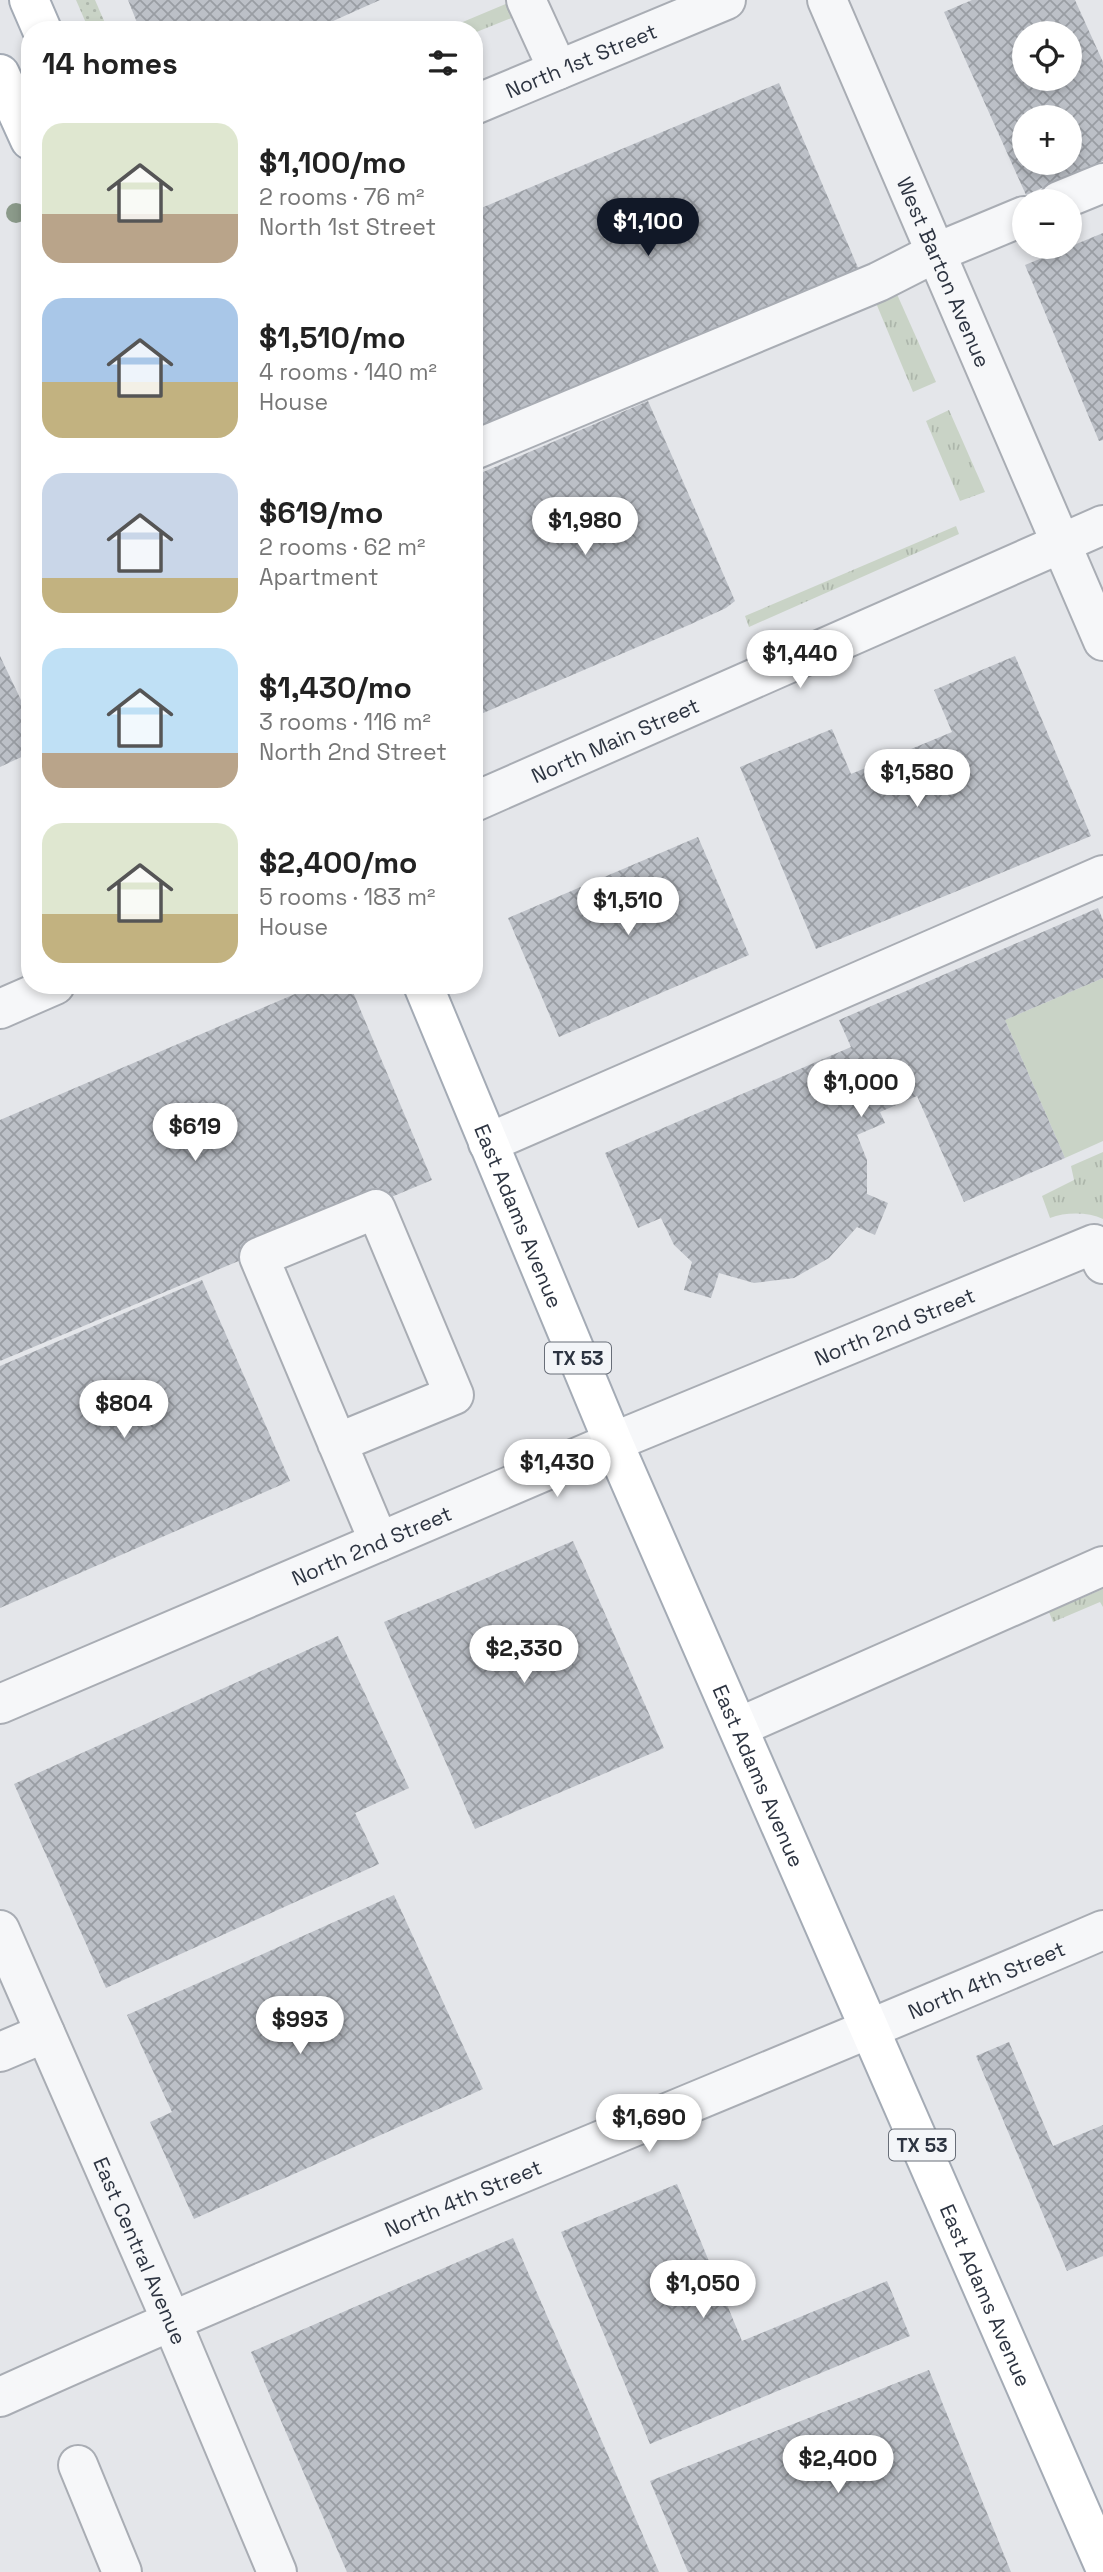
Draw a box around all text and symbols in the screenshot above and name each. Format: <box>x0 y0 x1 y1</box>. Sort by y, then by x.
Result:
street label: North 1st Street <box>501 17 661 104</box>
map controls <box>1012 21 1082 259</box>
button: locate <box>1012 21 1082 91</box>
text: 14 homes <box>42 44 178 83</box>
icon: filters <box>424 44 462 82</box>
button: + <box>1012 105 1082 175</box>
text: $1,100/mo <box>259 143 406 182</box>
icon: home <box>98 151 182 235</box>
street label: West Barton Avenue <box>891 172 997 371</box>
text: 2 rooms · 76 m² <box>259 182 424 212</box>
button: − <box>1012 189 1082 259</box>
pin: $1,100 <box>591 198 705 258</box>
text: $1,100 <box>613 206 683 236</box>
text: North 1st Street <box>259 212 436 242</box>
text: $1,510/mo <box>259 318 406 357</box>
icon: home <box>98 326 182 410</box>
text: 4 rooms · 140 m² <box>259 357 437 387</box>
text: House <box>259 387 328 417</box>
text: $619/mo <box>259 493 383 532</box>
pin: $1,980 <box>528 498 642 557</box>
icon: home <box>98 501 182 585</box>
text: $1,980 <box>548 505 622 535</box>
text: 2 rooms · 62 m² <box>259 532 425 562</box>
text: Apartment <box>259 562 379 592</box>
pin: $1,440 <box>743 630 857 690</box>
text: $1,440 <box>762 638 838 668</box>
text: $1,430/mo <box>259 668 412 707</box>
icon: home <box>98 676 182 760</box>
street label: North Main Street <box>527 691 703 789</box>
text: 3 rooms · 116 m² <box>259 707 431 737</box>
text: North 2nd Street <box>259 737 447 767</box>
pin: $1,580 <box>860 750 974 809</box>
text: $1,580 <box>880 757 954 787</box>
text: $2,400/mo <box>259 843 417 882</box>
icon: home <box>98 851 182 935</box>
pin: $1,510 <box>571 878 685 937</box>
text: 5 rooms · 183 m² <box>259 882 435 912</box>
text: $1,510 <box>593 885 663 915</box>
text: House <box>259 912 328 942</box>
pin: $1,000 <box>804 1060 918 1119</box>
text: $1,000 <box>823 1067 899 1097</box>
pin: $619 <box>154 1104 236 1163</box>
text: $619 <box>169 1111 221 1141</box>
street label: East Adams Avenue <box>469 1120 569 1312</box>
street label: North 2nd Street <box>810 1281 979 1371</box>
road number: TX 53 <box>545 1342 611 1374</box>
pin: $804 <box>83 1380 165 1440</box>
text: $804 <box>95 1388 153 1418</box>
pin: $1,430 <box>500 1440 614 1499</box>
text: $1,430 <box>520 1447 594 1477</box>
street label: North 2nd Street <box>287 1499 456 1591</box>
pin: $2,330 <box>467 1626 581 1685</box>
text: $2,330 <box>485 1633 563 1663</box>
street label: East Adams Avenue <box>707 1680 811 1871</box>
street label: North 4th Street <box>904 1934 1069 2025</box>
pin: $993 <box>259 1996 341 2056</box>
text: $993 <box>272 2004 328 2034</box>
pin: $1,690 <box>592 2094 706 2154</box>
text: $1,690 <box>612 2102 686 2132</box>
road number: TX 53 <box>889 2130 955 2160</box>
street label: East Central Avenue <box>88 2153 193 2348</box>
street label: North 4th Street <box>380 2153 546 2243</box>
street label: East Adams Avenue <box>934 2200 1038 2391</box>
pin: $1,050 <box>646 2260 760 2320</box>
text: $1,050 <box>666 2268 740 2298</box>
pin: $2,400 <box>781 2436 895 2495</box>
text: $2,400 <box>799 2443 877 2473</box>

